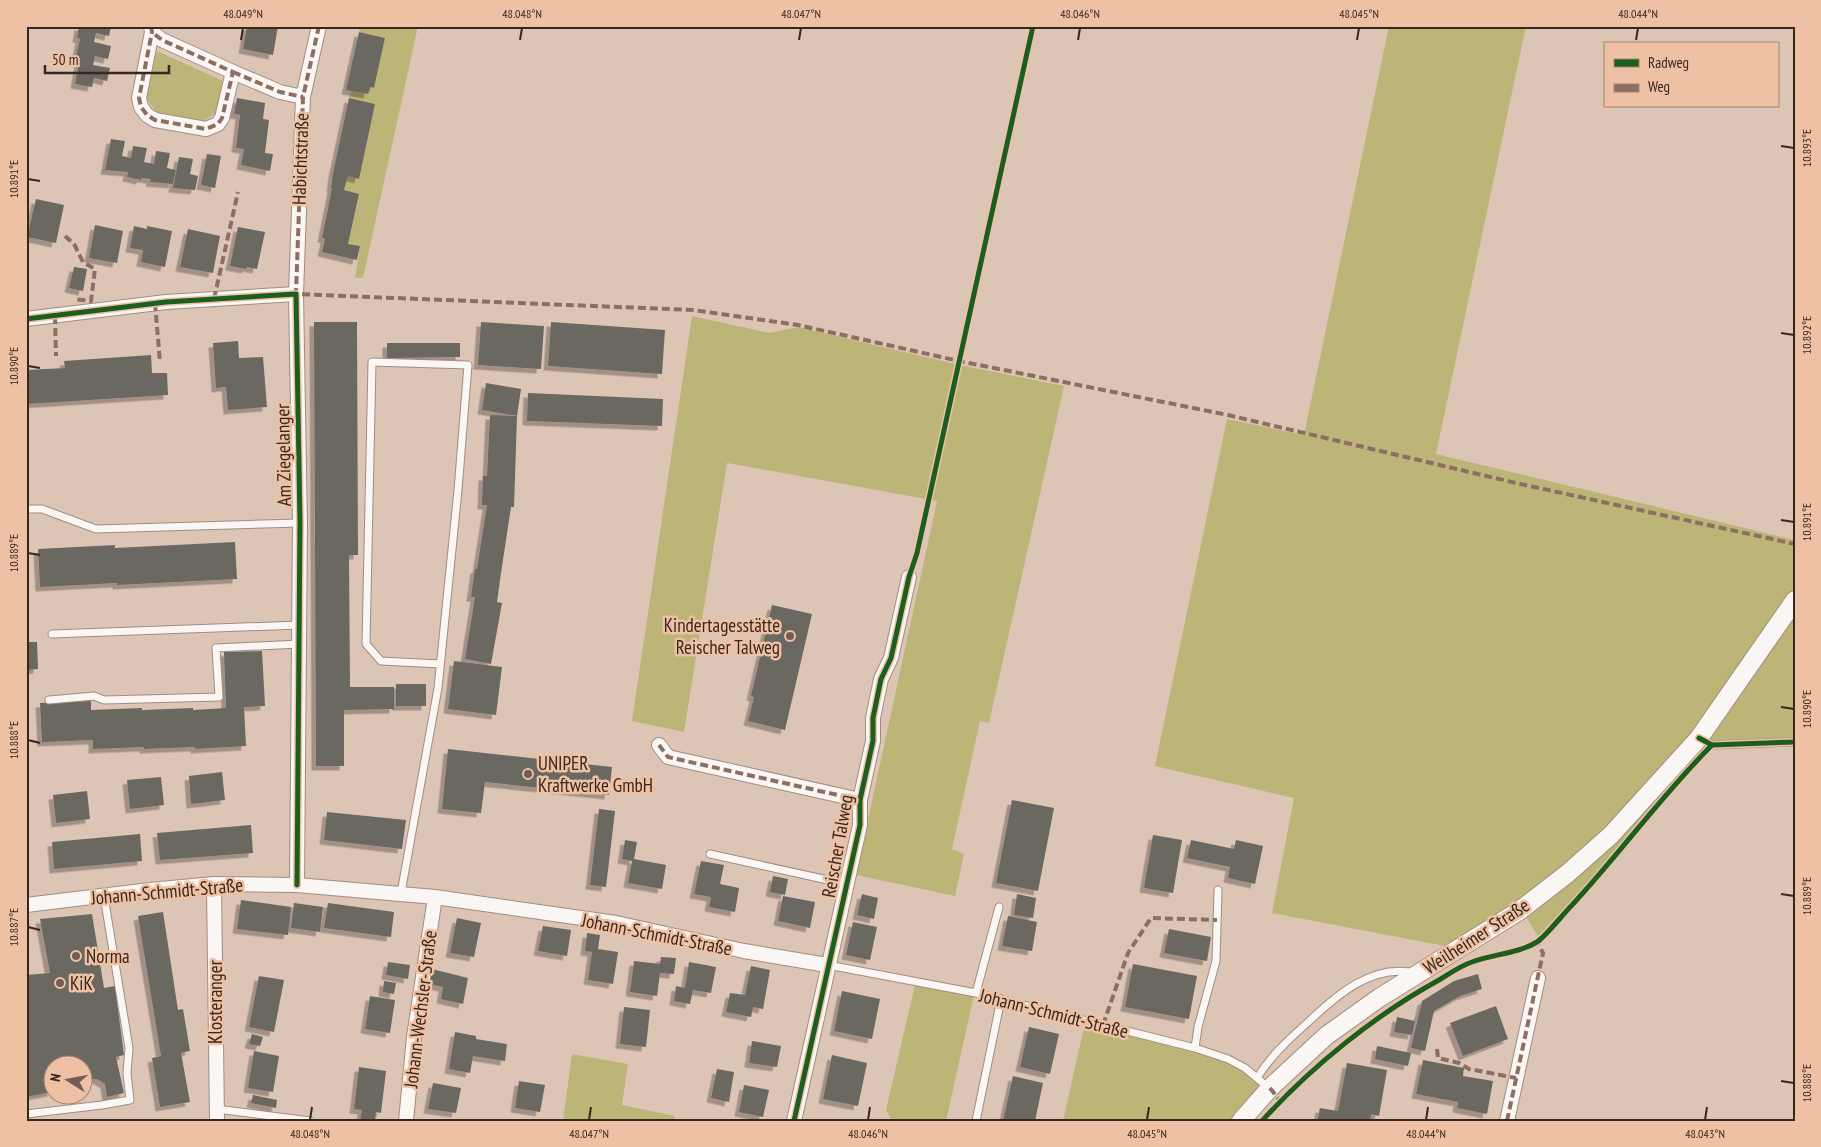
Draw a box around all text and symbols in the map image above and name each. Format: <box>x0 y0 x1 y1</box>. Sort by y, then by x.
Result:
text: 48.049°N <box>223 6 263 21</box>
text: 48.048°N <box>502 6 542 21</box>
text: 48.047°N <box>781 6 821 21</box>
text: 48.046°N <box>1060 6 1100 21</box>
text: 48.045°N <box>1339 6 1379 21</box>
text: 48.044°N <box>1618 6 1658 21</box>
scale bar <box>45 42 169 74</box>
legend <box>1604 42 1778 108</box>
text: 50 m <box>52 50 78 69</box>
text: Radweg <box>1648 53 1689 72</box>
text: Weg <box>1648 77 1670 96</box>
street label: Habichtstraße <box>286 112 314 205</box>
text: 10.893°E <box>1799 129 1814 167</box>
text: 10.891°E <box>6 160 21 198</box>
text: 10.892°E <box>1799 316 1814 354</box>
text: 10.890°E <box>6 347 21 385</box>
street label: Am Ziegelanger <box>270 403 296 507</box>
text: 10.891°E <box>1799 503 1814 541</box>
text: 10.889°E <box>6 534 21 572</box>
place label: Kindertagesstätte Reischer Talweg <box>664 613 780 659</box>
marker: Kindertagesstätte Reischer Talweg <box>784 630 796 642</box>
text: 10.890°E <box>1799 690 1814 728</box>
text: 10.888°E <box>6 721 21 759</box>
place label: UNIPER Kraftwerke GmbH <box>538 751 653 797</box>
marker: UNIPER Kraftwerke GmbH <box>522 768 534 780</box>
street label: Reischer Talweg <box>816 793 858 899</box>
street label: Johann-Schmidt-Straße <box>89 872 244 910</box>
text: 10.889°E <box>1799 877 1814 915</box>
street label: Weilheimer Straße <box>1418 893 1534 979</box>
street label: Johann-Schmidt-Straße <box>579 907 734 960</box>
text: 10.887°E <box>6 908 21 946</box>
street label: Johann-Wechsler-Straße <box>398 929 442 1090</box>
place label: Norma <box>86 944 130 968</box>
marker: Norma <box>70 950 82 962</box>
street label: Klosteranger <box>203 959 227 1044</box>
place label: KiK <box>70 971 93 995</box>
marker: KiK <box>54 977 66 989</box>
street label: Johann-Schmidt-Straße <box>976 983 1131 1043</box>
north arrow <box>42 1054 92 1104</box>
text: 10.888°E <box>1799 1064 1814 1102</box>
text: N <box>46 1072 65 1083</box>
text: 48.048°N <box>290 1126 330 1141</box>
text: 48.047°N <box>569 1126 609 1141</box>
text: 48.046°N <box>848 1126 888 1141</box>
text: 48.045°N <box>1127 1126 1167 1141</box>
text: 48.044°N <box>1406 1126 1446 1141</box>
text: 48.043°N <box>1685 1126 1725 1141</box>

